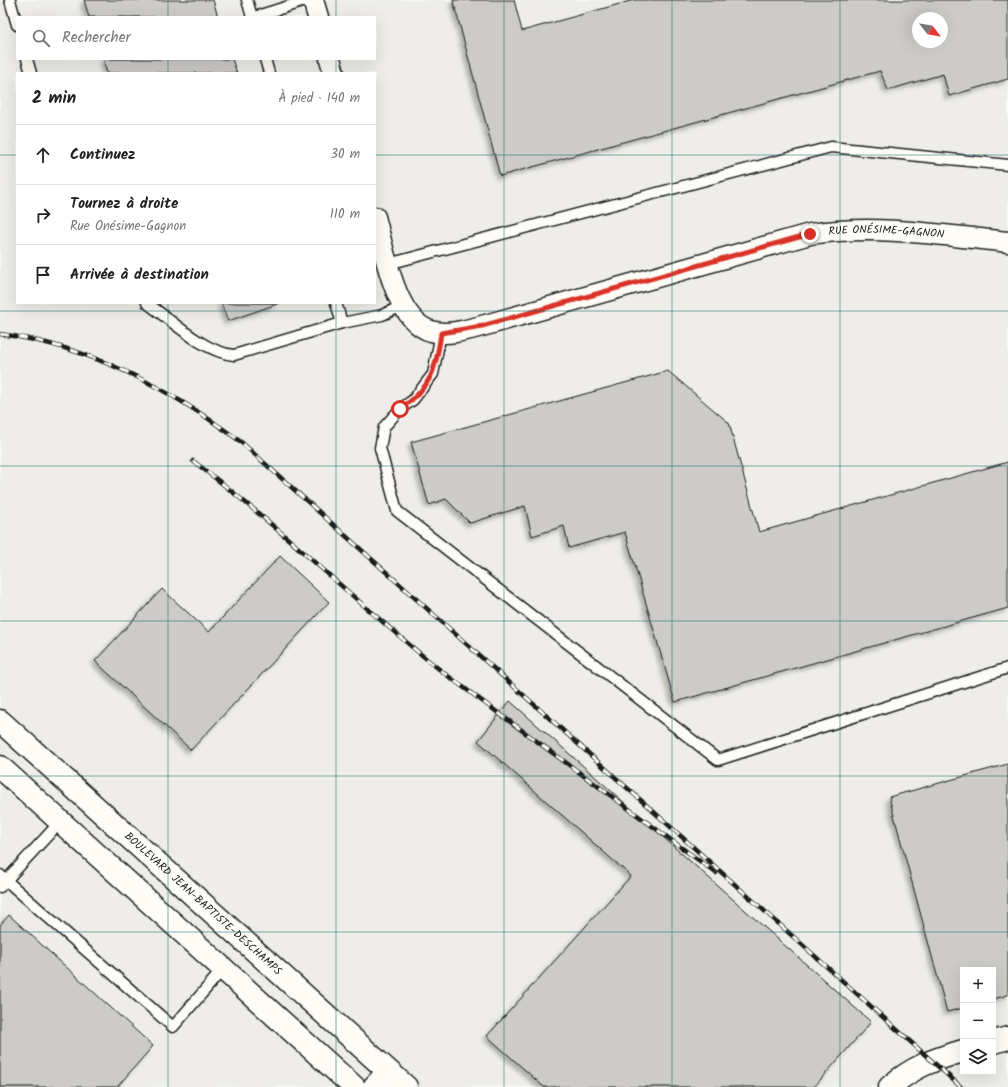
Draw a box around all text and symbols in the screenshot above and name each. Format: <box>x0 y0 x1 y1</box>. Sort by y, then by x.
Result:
north arrow <box>912 12 948 48</box>
search box <box>16 16 376 60</box>
text: Rechercher <box>62 26 130 50</box>
icon: search <box>30 27 52 49</box>
text: 2 min <box>32 85 76 112</box>
text: À pied · 140 m <box>278 88 360 109</box>
text: Continuez <box>70 143 135 167</box>
icon: ahead <box>32 144 54 166</box>
text: 30 m <box>331 144 360 165</box>
text: Tournez à droite <box>70 192 178 216</box>
icon: right <box>32 204 54 226</box>
text: 110 m <box>330 204 360 225</box>
text: Rue Onésime-Gagnon <box>70 216 186 237</box>
street label: RUE ONÉSIME-GAGNON <box>828 221 946 244</box>
route end <box>801 225 819 243</box>
text: Arrivée à destination <box>70 263 209 287</box>
icon: arrive <box>32 264 54 286</box>
route start <box>391 400 409 418</box>
street label: BOULEVARD JEAN-BAPTISTE-DESCHAMPS <box>120 828 286 980</box>
map controls <box>960 967 996 1075</box>
button: + <box>960 967 996 1003</box>
button: − <box>960 1003 996 1039</box>
button: layers <box>960 1039 996 1075</box>

